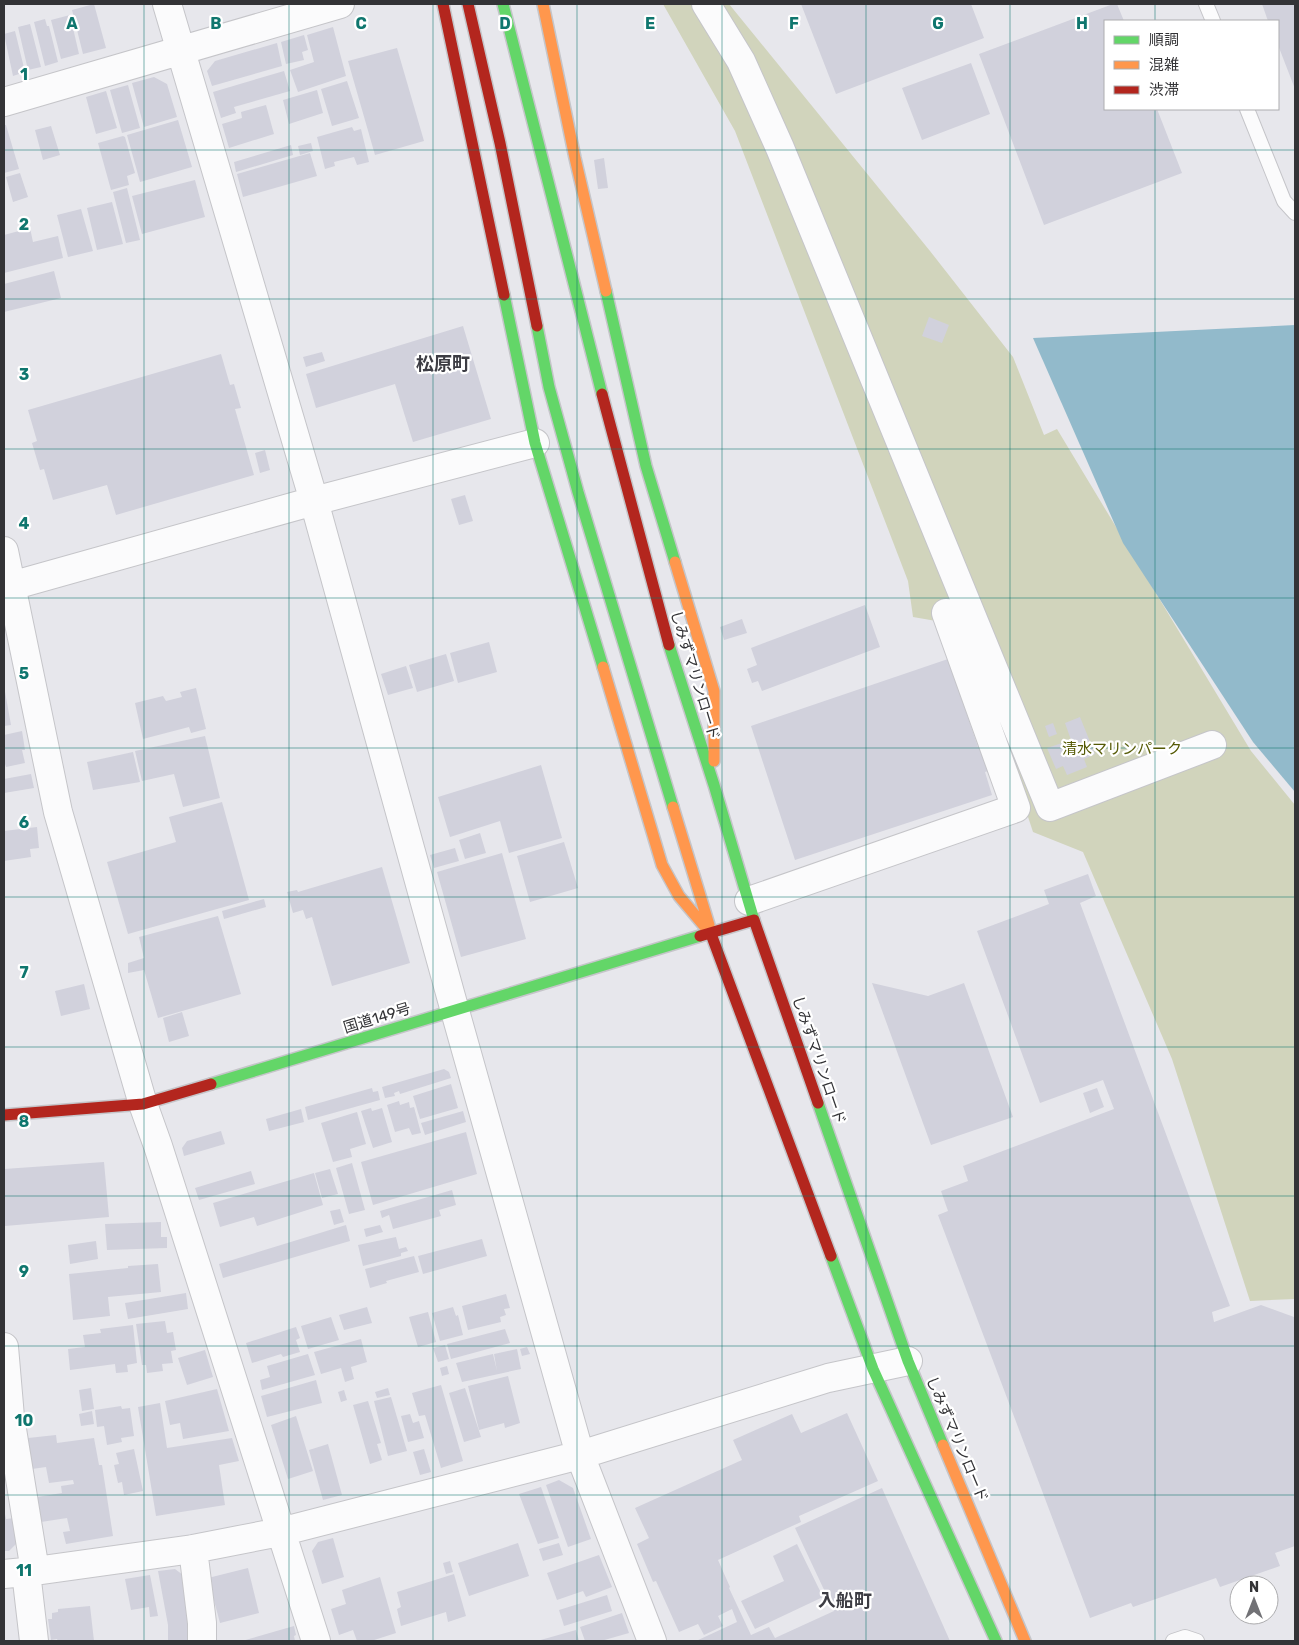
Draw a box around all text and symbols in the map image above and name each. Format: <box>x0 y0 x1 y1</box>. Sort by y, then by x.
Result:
text: A <box>66 14 78 33</box>
text: B <box>210 14 222 33</box>
text: C <box>355 14 367 33</box>
text: D <box>499 14 511 33</box>
text: E <box>645 14 655 33</box>
text: F <box>789 14 799 33</box>
text: G <box>932 14 944 33</box>
text: H <box>1076 14 1088 33</box>
legend <box>1104 20 1279 110</box>
text: 順調 <box>1149 31 1179 49</box>
text: 混雑 <box>1149 56 1179 74</box>
text: 1 <box>20 65 28 84</box>
text: 渋滞 <box>1149 81 1179 99</box>
text: 2 <box>19 215 29 234</box>
district label: 松原町 <box>416 353 470 375</box>
text: 3 <box>19 365 29 384</box>
text: 4 <box>19 514 30 533</box>
street label: しみずマリンロード <box>667 608 723 742</box>
text: 5 <box>19 664 29 683</box>
park label: 清水マリンパーク <box>1062 740 1182 758</box>
text: 6 <box>19 813 29 832</box>
text: 7 <box>19 963 29 982</box>
street label: しみずマリンロード <box>789 993 849 1127</box>
street label: 国道149号 <box>341 999 413 1037</box>
text: 8 <box>19 1112 30 1131</box>
text: 9 <box>19 1262 29 1281</box>
street label: しみずマリンロード <box>922 1373 992 1505</box>
text: 10 <box>15 1411 34 1430</box>
text: 11 <box>16 1561 32 1580</box>
north arrow <box>1229 1575 1279 1625</box>
text: N <box>1249 1579 1259 1596</box>
district label: 入船町 <box>818 1590 872 1612</box>

